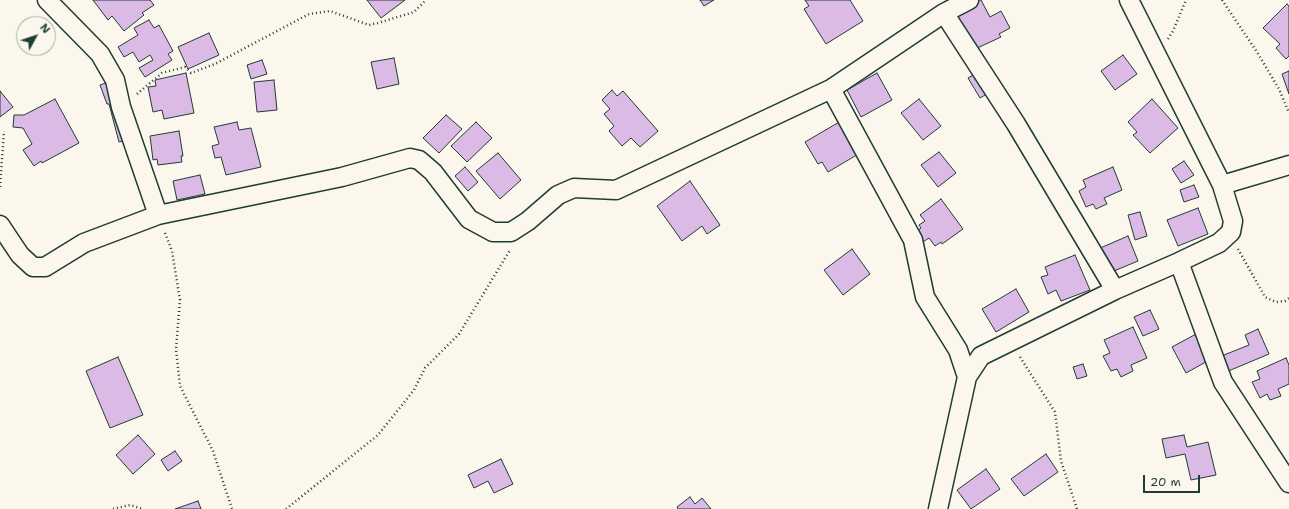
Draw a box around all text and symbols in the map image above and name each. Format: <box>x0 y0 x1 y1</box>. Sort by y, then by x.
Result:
north arrow <box>16 16 56 56</box>
text: N <box>36 20 53 37</box>
scale bar <box>1145 467 1202 493</box>
text: 20 m <box>1150 474 1181 490</box>

